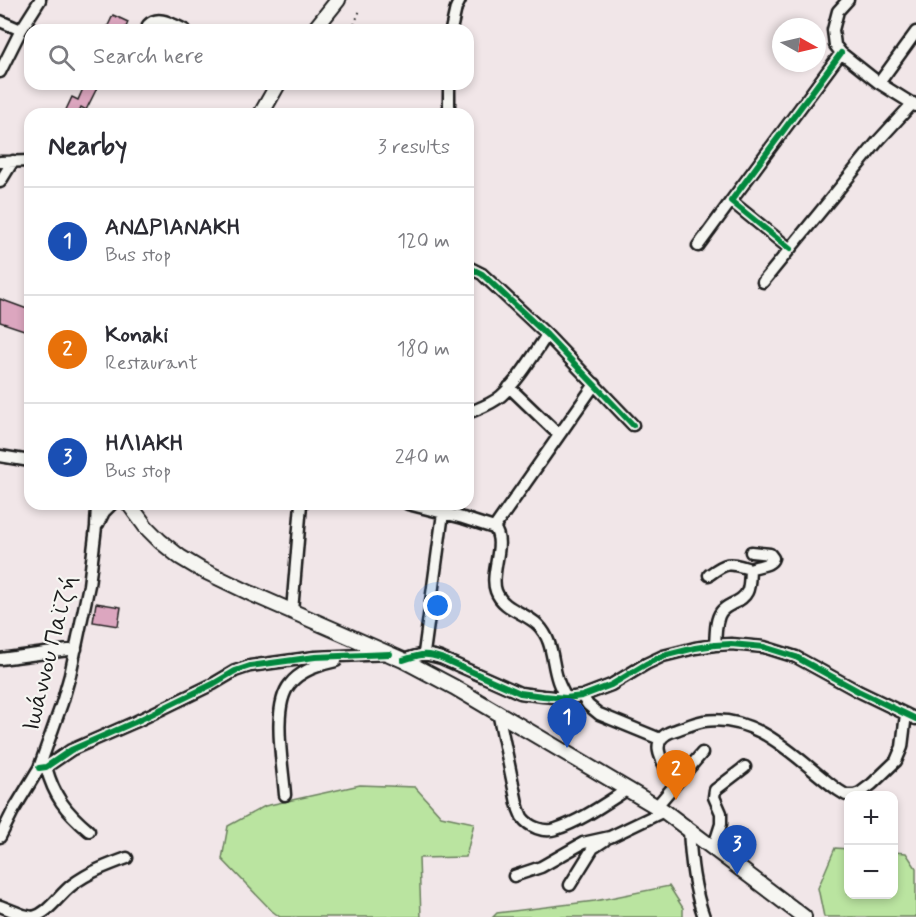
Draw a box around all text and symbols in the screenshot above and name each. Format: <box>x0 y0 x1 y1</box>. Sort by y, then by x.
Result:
north arrow <box>772 18 826 72</box>
search box <box>24 24 474 90</box>
icon: search <box>45 41 78 74</box>
text: Search here <box>93 43 204 71</box>
text: Nearby <box>48 130 127 164</box>
text: 3 results <box>378 134 450 161</box>
text: ΑΝΔΡΙΑΝΑΚΗ <box>105 214 241 242</box>
text: 1 <box>63 228 72 255</box>
text: 120 m <box>397 228 450 255</box>
text: Bus stop <box>105 242 171 269</box>
text: Konaki <box>105 322 168 350</box>
text: 2 <box>63 336 72 363</box>
text: 180 m <box>397 336 450 363</box>
text: Restaurant <box>105 350 198 377</box>
text: ΗΛΙΑΚΗ <box>105 430 184 458</box>
text: 3 <box>63 444 72 471</box>
text: 240 m <box>395 444 450 471</box>
text: Bus stop <box>105 458 171 485</box>
street label: Ιωάννου Παϊζή <box>16 572 85 735</box>
your location <box>423 591 452 620</box>
pin: 1 <box>548 698 586 748</box>
pin: 2 <box>656 750 696 800</box>
map controls <box>844 791 898 899</box>
button: + <box>844 791 898 845</box>
pin: 3 <box>718 826 756 875</box>
button: − <box>844 845 898 899</box>

